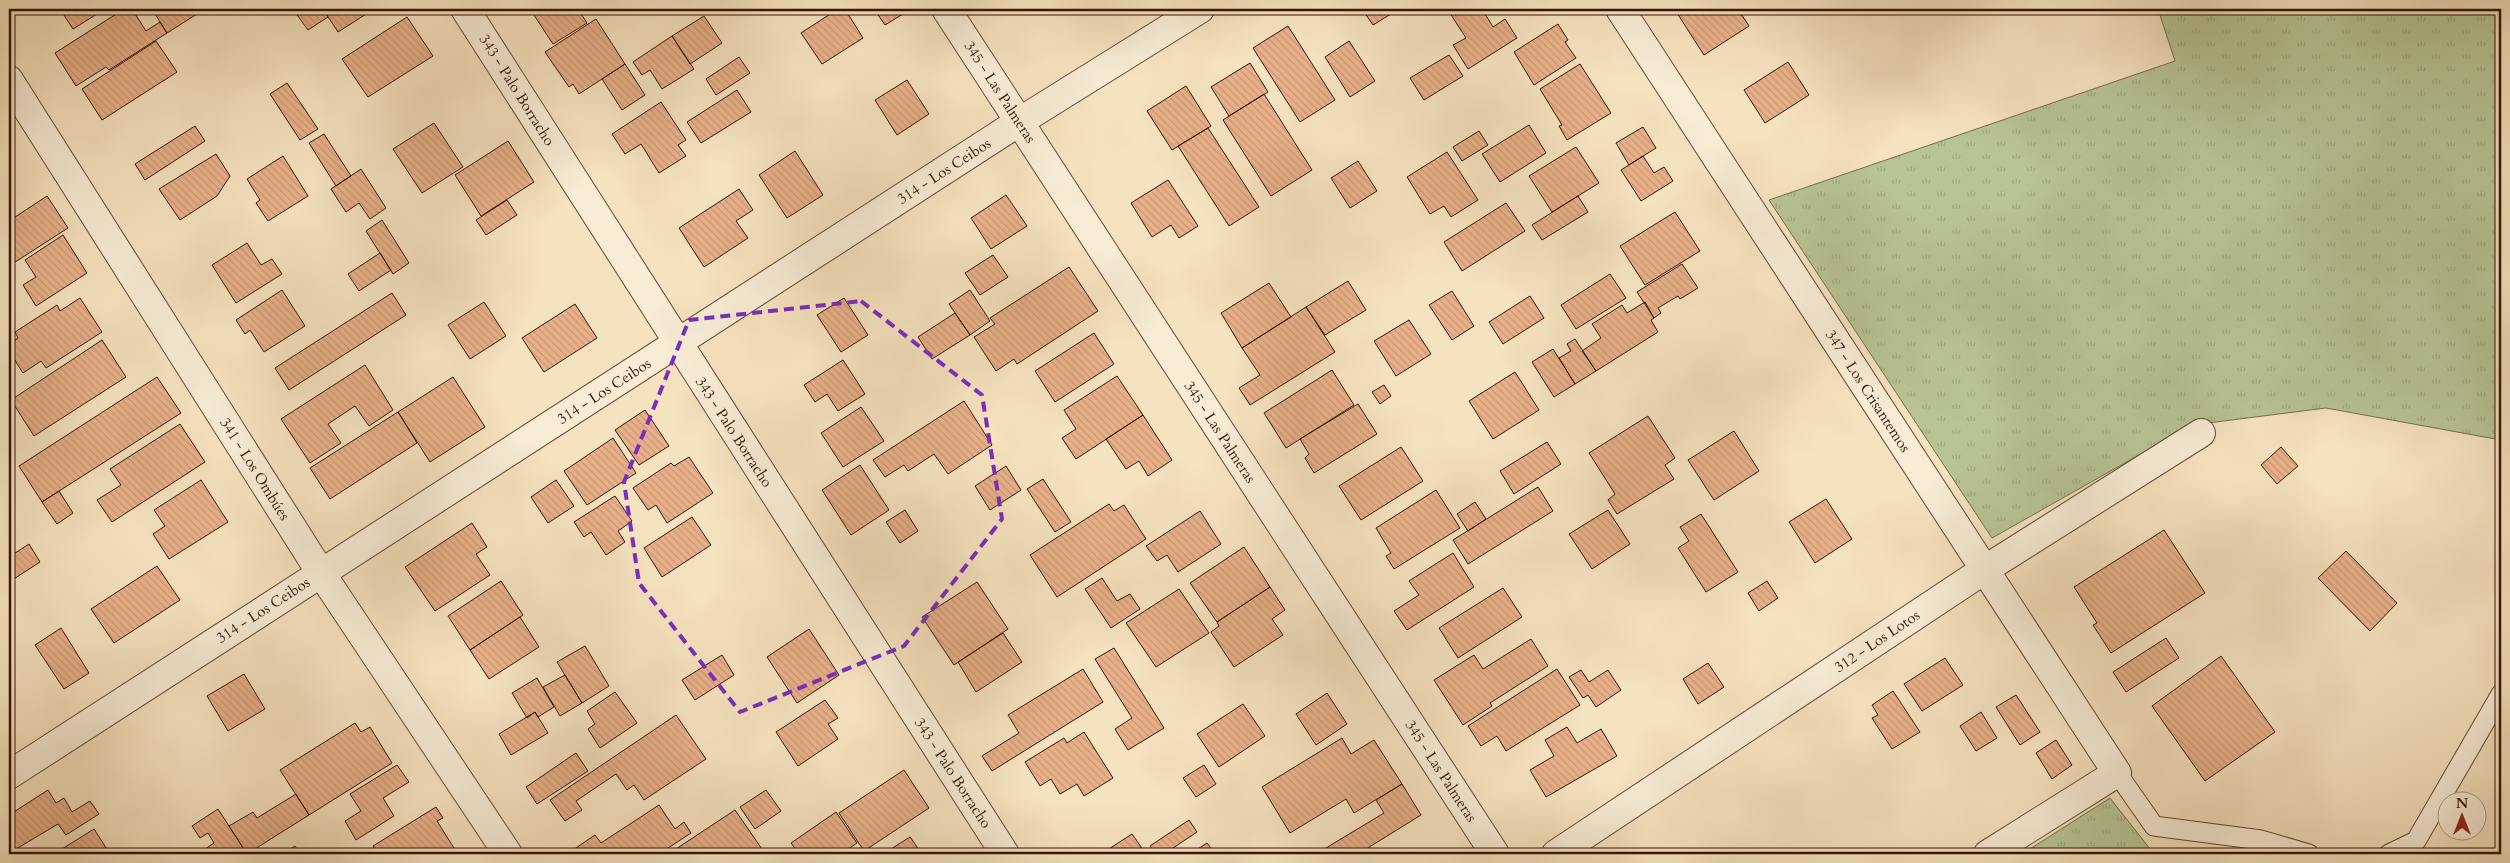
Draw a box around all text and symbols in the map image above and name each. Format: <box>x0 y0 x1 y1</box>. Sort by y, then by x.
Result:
street label: 343 - Palo Borracho <box>475 30 559 150</box>
street label: 345 - Las Palmeras <box>959 37 1041 147</box>
street label: 314 - Los Ceibos <box>893 133 995 209</box>
street label: 347 - Los Crisantemos <box>1821 326 1915 456</box>
street label: 314 - Los Ceibos <box>553 353 655 429</box>
street label: 343 - Palo Borracho <box>691 373 777 491</box>
street label: 345 - Las Palmeras <box>1179 377 1261 487</box>
street label: 341 - Los Ombúes <box>215 414 295 524</box>
street label: 314 - Los Ceibos <box>212 572 314 648</box>
street label: 312 - Los Lotos <box>1830 605 1924 677</box>
street label: 343 - Palo Borracho <box>910 714 996 832</box>
street label: 345 - Las Palmeras <box>1400 716 1482 826</box>
north arrow <box>2438 790 2488 840</box>
text: N <box>2456 794 2468 813</box>

